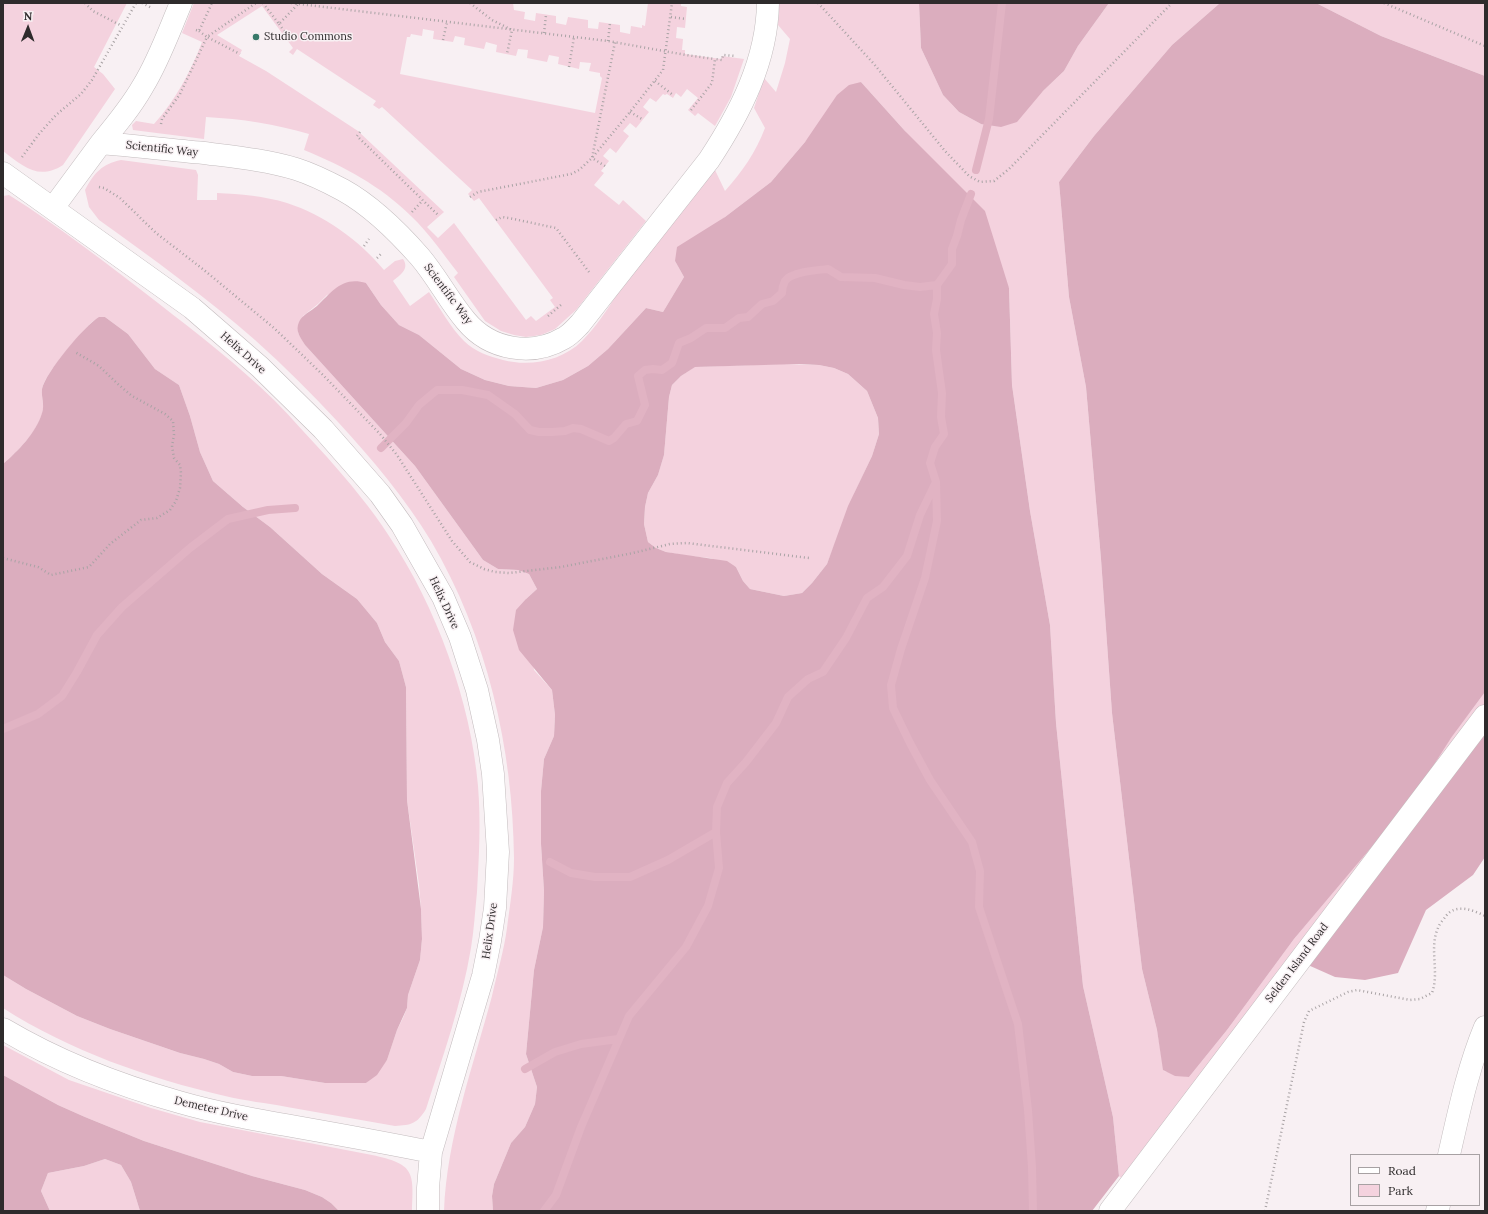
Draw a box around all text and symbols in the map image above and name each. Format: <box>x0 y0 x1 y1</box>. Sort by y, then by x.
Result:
north arrow <box>8 8 48 48</box>
text: N <box>24 9 33 23</box>
place label: Studio Commons <box>264 30 352 44</box>
marker: Studio Commons <box>251 32 261 42</box>
street label: Scientific Way <box>125 139 199 159</box>
street label: Scientific Way <box>421 261 475 327</box>
street label: Helix Drive <box>218 329 268 377</box>
street label: Helix Drive <box>426 575 462 631</box>
street label: Helix Drive <box>480 902 500 960</box>
street label: Selden Island Road <box>1263 921 1331 1005</box>
street label: Demeter Drive <box>173 1094 249 1124</box>
legend <box>1350 1154 1480 1206</box>
text: Road <box>1388 1163 1416 1178</box>
text: Park <box>1388 1183 1413 1198</box>

